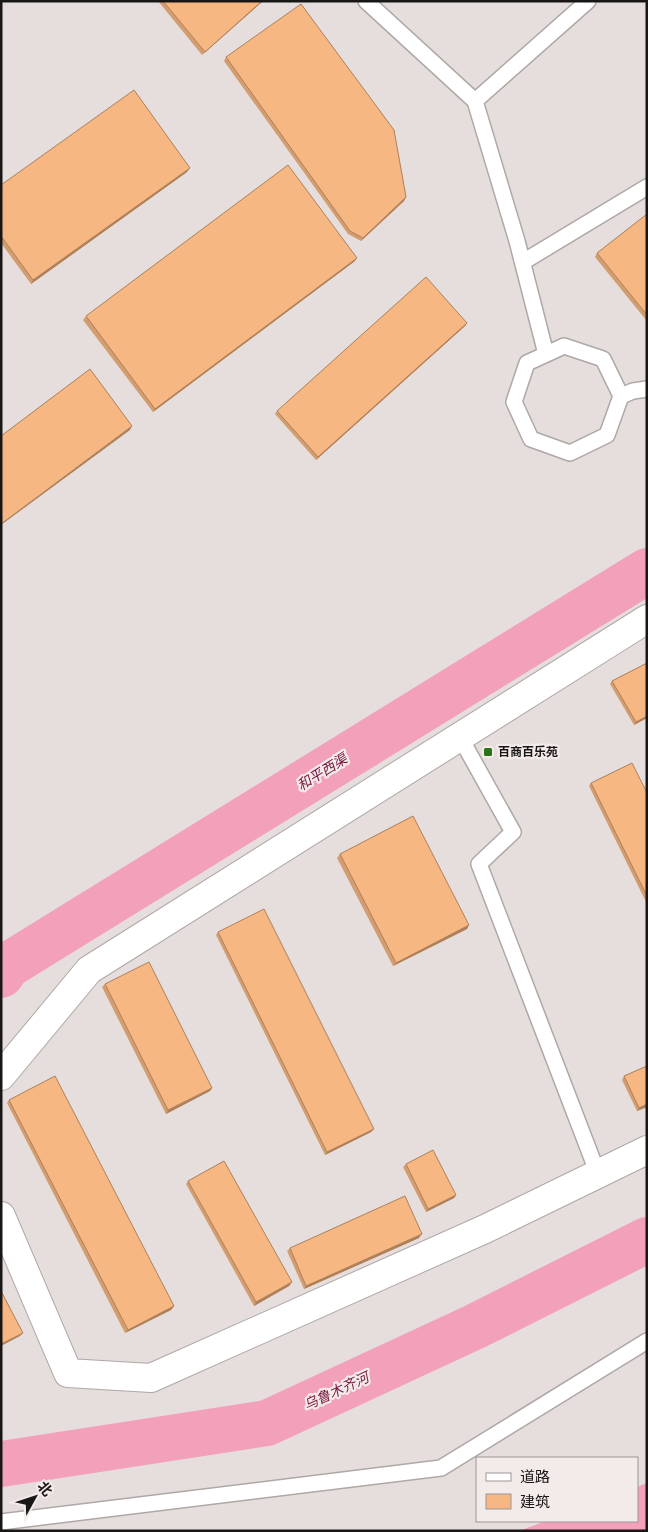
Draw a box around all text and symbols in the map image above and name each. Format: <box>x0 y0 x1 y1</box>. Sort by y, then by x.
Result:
place label: 百商百乐苑 <box>498 743 558 760</box>
marker: 百商百乐苑 <box>482 746 494 758</box>
water label: 和平西渠 <box>293 748 352 794</box>
water label: 乌鲁木齐河 <box>300 1366 374 1414</box>
legend <box>476 1457 638 1522</box>
text: 道路 <box>520 1466 550 1487</box>
north arrow <box>10 1472 60 1522</box>
text: 北 <box>34 1477 57 1500</box>
text: 建筑 <box>520 1491 550 1512</box>

